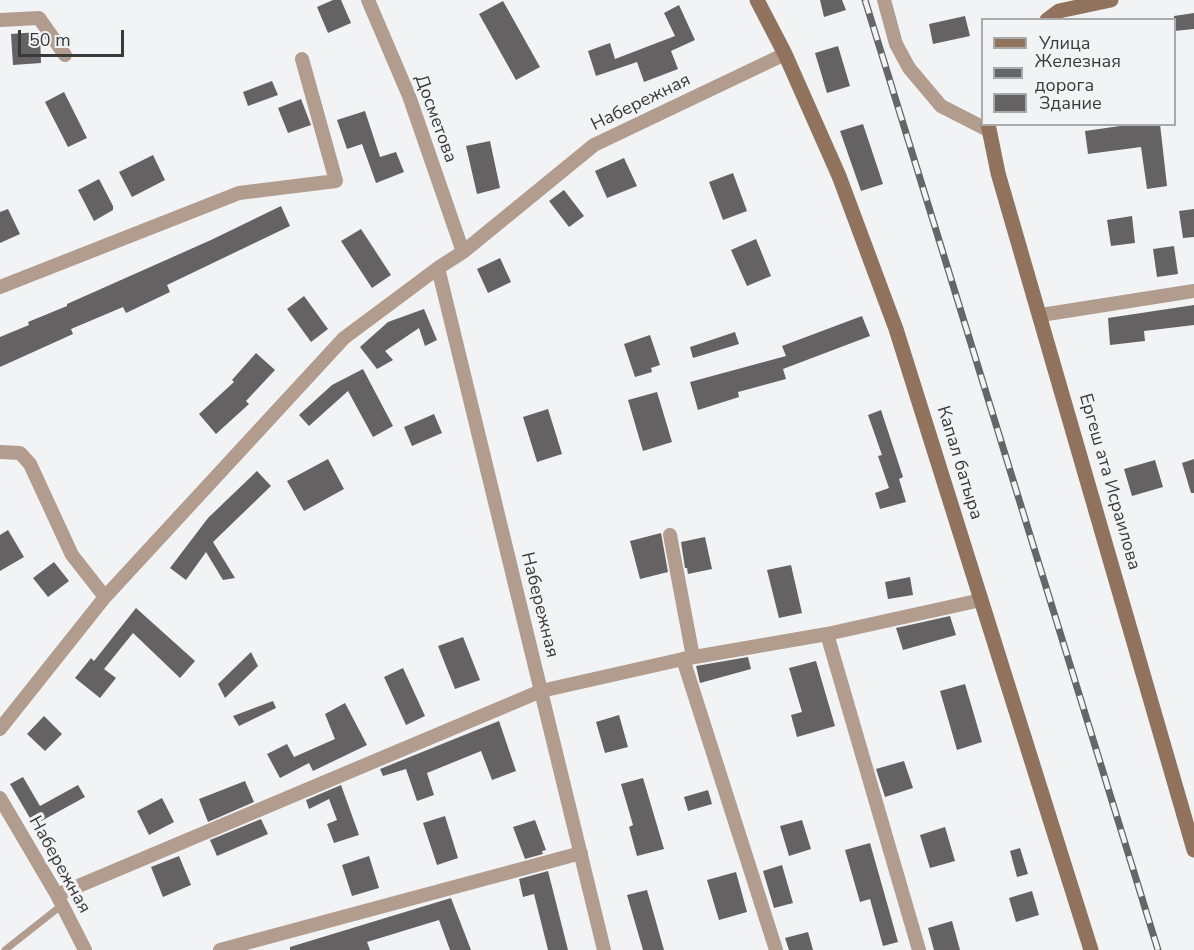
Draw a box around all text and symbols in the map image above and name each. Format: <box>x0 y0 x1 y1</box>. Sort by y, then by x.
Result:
scale bar <box>21 18 128 56</box>
legend <box>981 18 1176 126</box>
text: 50 m <box>29 28 71 52</box>
text: Улица <box>1039 31 1090 55</box>
text: Железная дорога <box>1035 49 1121 97</box>
street label: Набережная <box>588 70 694 136</box>
street label: Досметова <box>409 72 461 166</box>
text: Здание <box>1039 91 1102 115</box>
street label: Ергеш ата Исраилова <box>1073 391 1145 573</box>
street label: Капал батыра <box>931 404 987 522</box>
street label: Набережная <box>515 550 563 660</box>
street label: Набережная <box>23 813 95 917</box>

